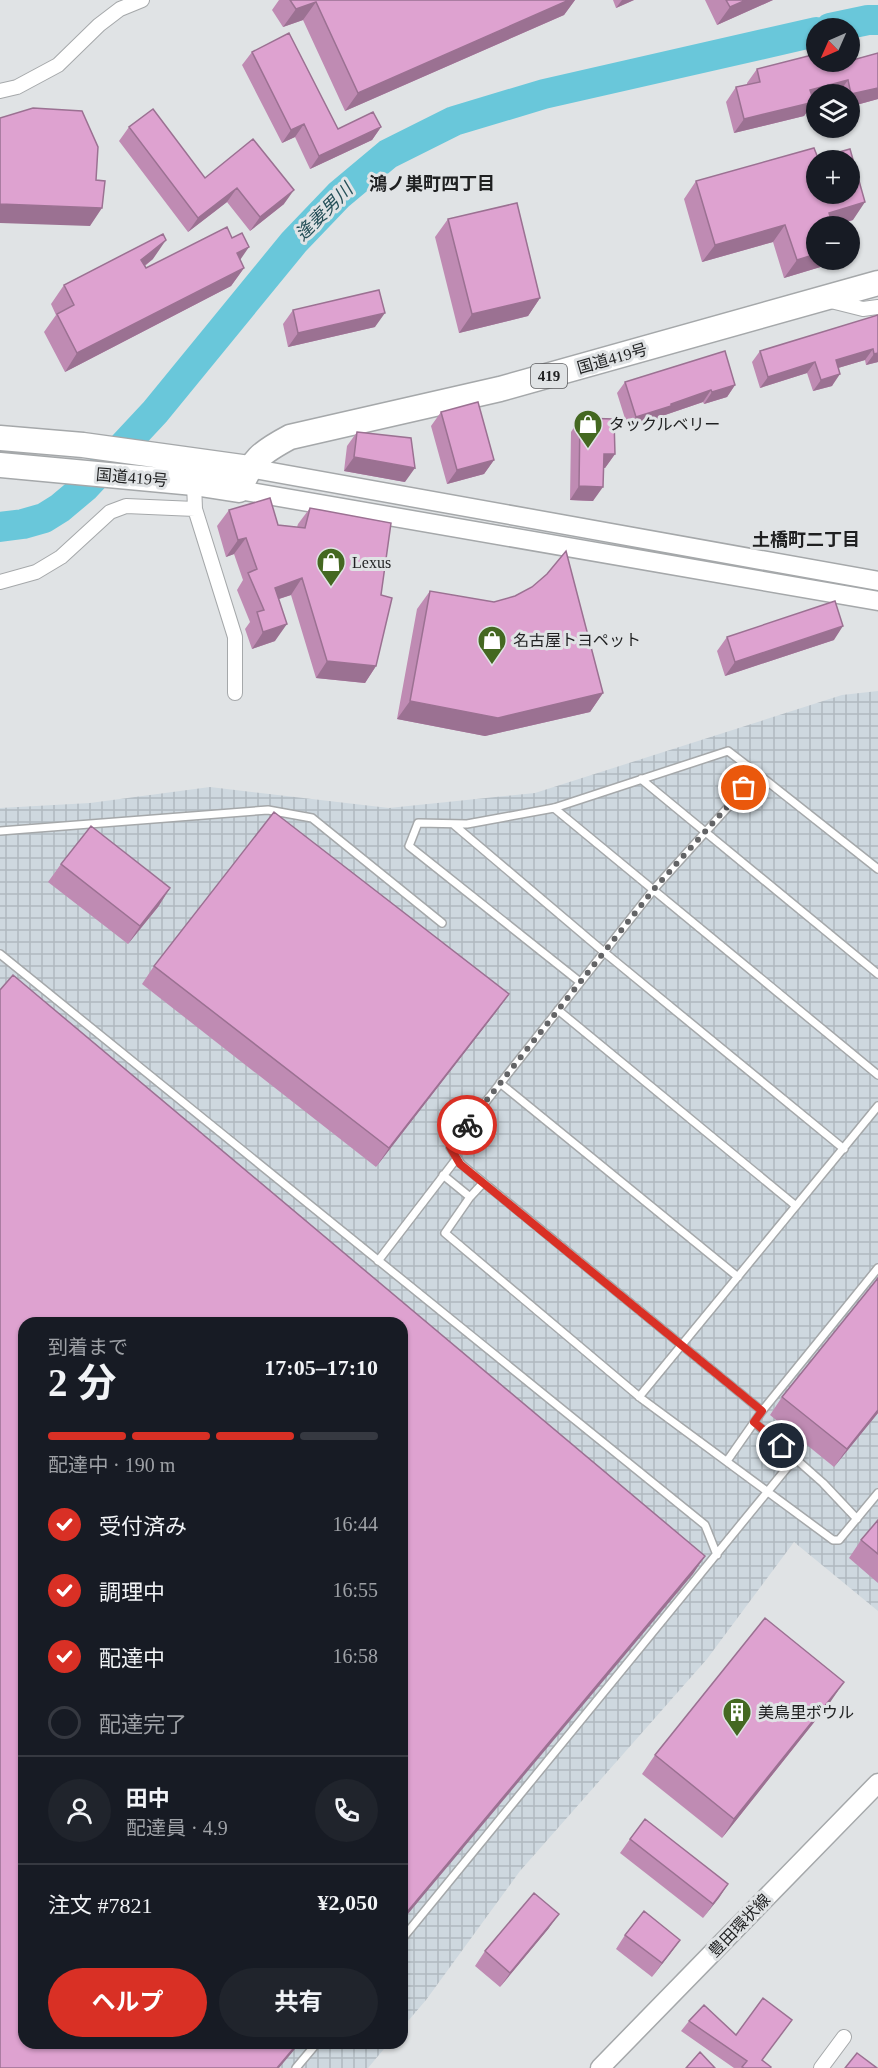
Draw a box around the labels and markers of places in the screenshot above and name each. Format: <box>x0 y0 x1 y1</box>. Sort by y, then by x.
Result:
shop icon: タックルベリー <box>572 408 604 450</box>
place label: タックルベリー <box>609 416 721 433</box>
shop icon: Lexus <box>315 546 347 588</box>
place label: Lexus <box>352 554 391 571</box>
shop icon: 名古屋トヨペット <box>476 624 508 666</box>
place label: 名古屋トヨペット <box>513 632 641 649</box>
pin <box>718 762 769 813</box>
pin <box>756 1420 807 1471</box>
building icon: 美鳥里ボウル <box>721 1696 753 1738</box>
place label: 美鳥里ボウル <box>758 1704 854 1721</box>

